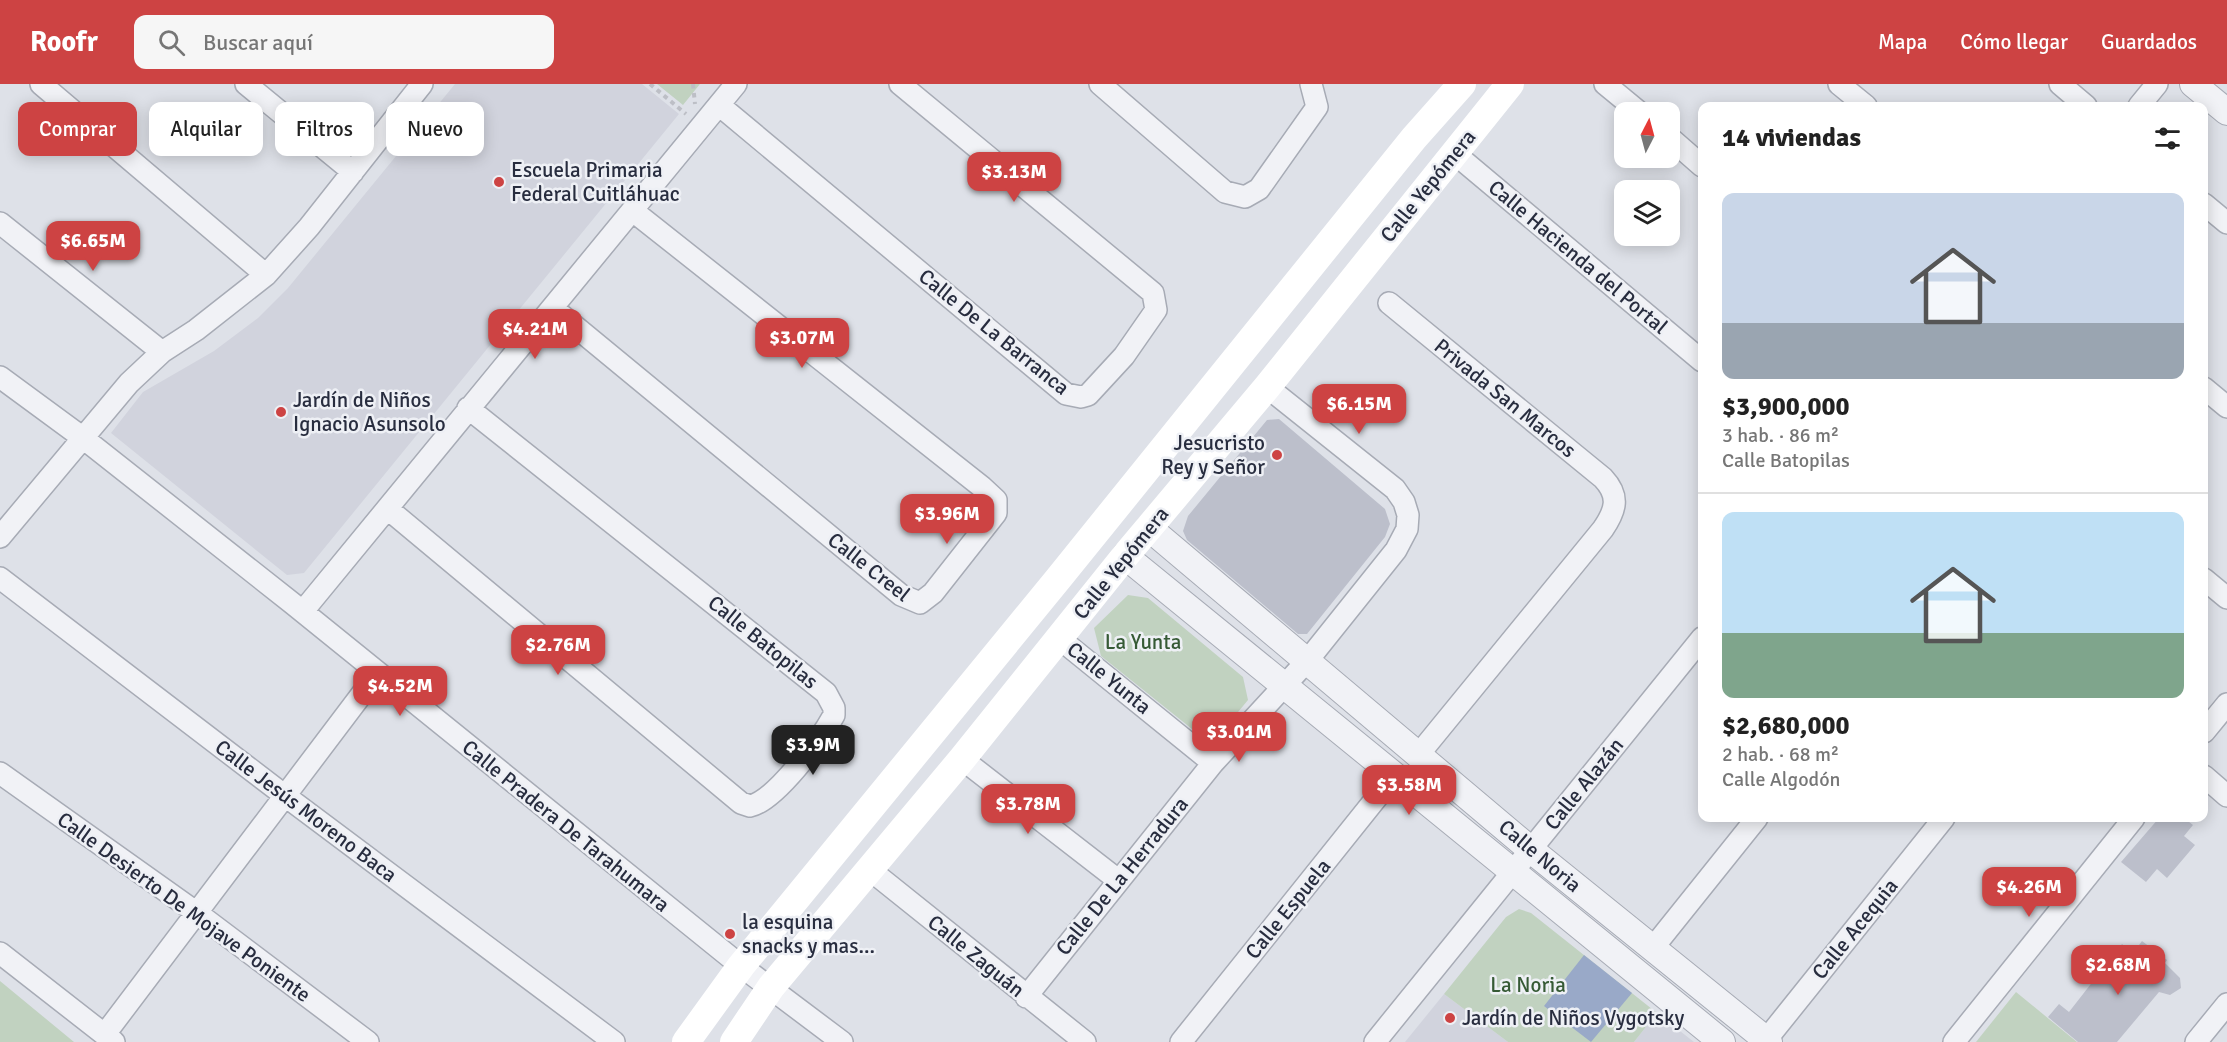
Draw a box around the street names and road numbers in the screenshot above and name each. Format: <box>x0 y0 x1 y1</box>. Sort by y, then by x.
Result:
street label: Calle Yepómera <box>1375 124 1481 248</box>
street label: Calle Hacienda del Portal <box>1483 174 1673 340</box>
street label: Calle De La Barranca <box>913 263 1075 401</box>
street label: Privada San Marcos <box>1429 333 1581 463</box>
street label: Calle Yepómera <box>1068 501 1174 625</box>
street label: Calle Creel <box>823 527 915 607</box>
street label: Calle Batopilas <box>703 590 823 694</box>
street label: Calle Yunta <box>1062 636 1156 720</box>
street label: Calle Alazán <box>1539 733 1629 835</box>
street label: Calle Jesús Moreno Baca <box>210 734 402 888</box>
street label: Calle Pradera De Tarahumara <box>457 734 675 918</box>
street label: Calle De La Herradura <box>1050 792 1194 960</box>
street label: Calle Desierto De Mojave Poniente <box>52 806 316 1008</box>
street label: Calle Noria <box>1493 814 1587 898</box>
street label: Calle Espuela <box>1240 854 1336 964</box>
street label: Calle Acequia <box>1806 873 1904 985</box>
street label: Calle Zaguán <box>922 909 1030 1003</box>

